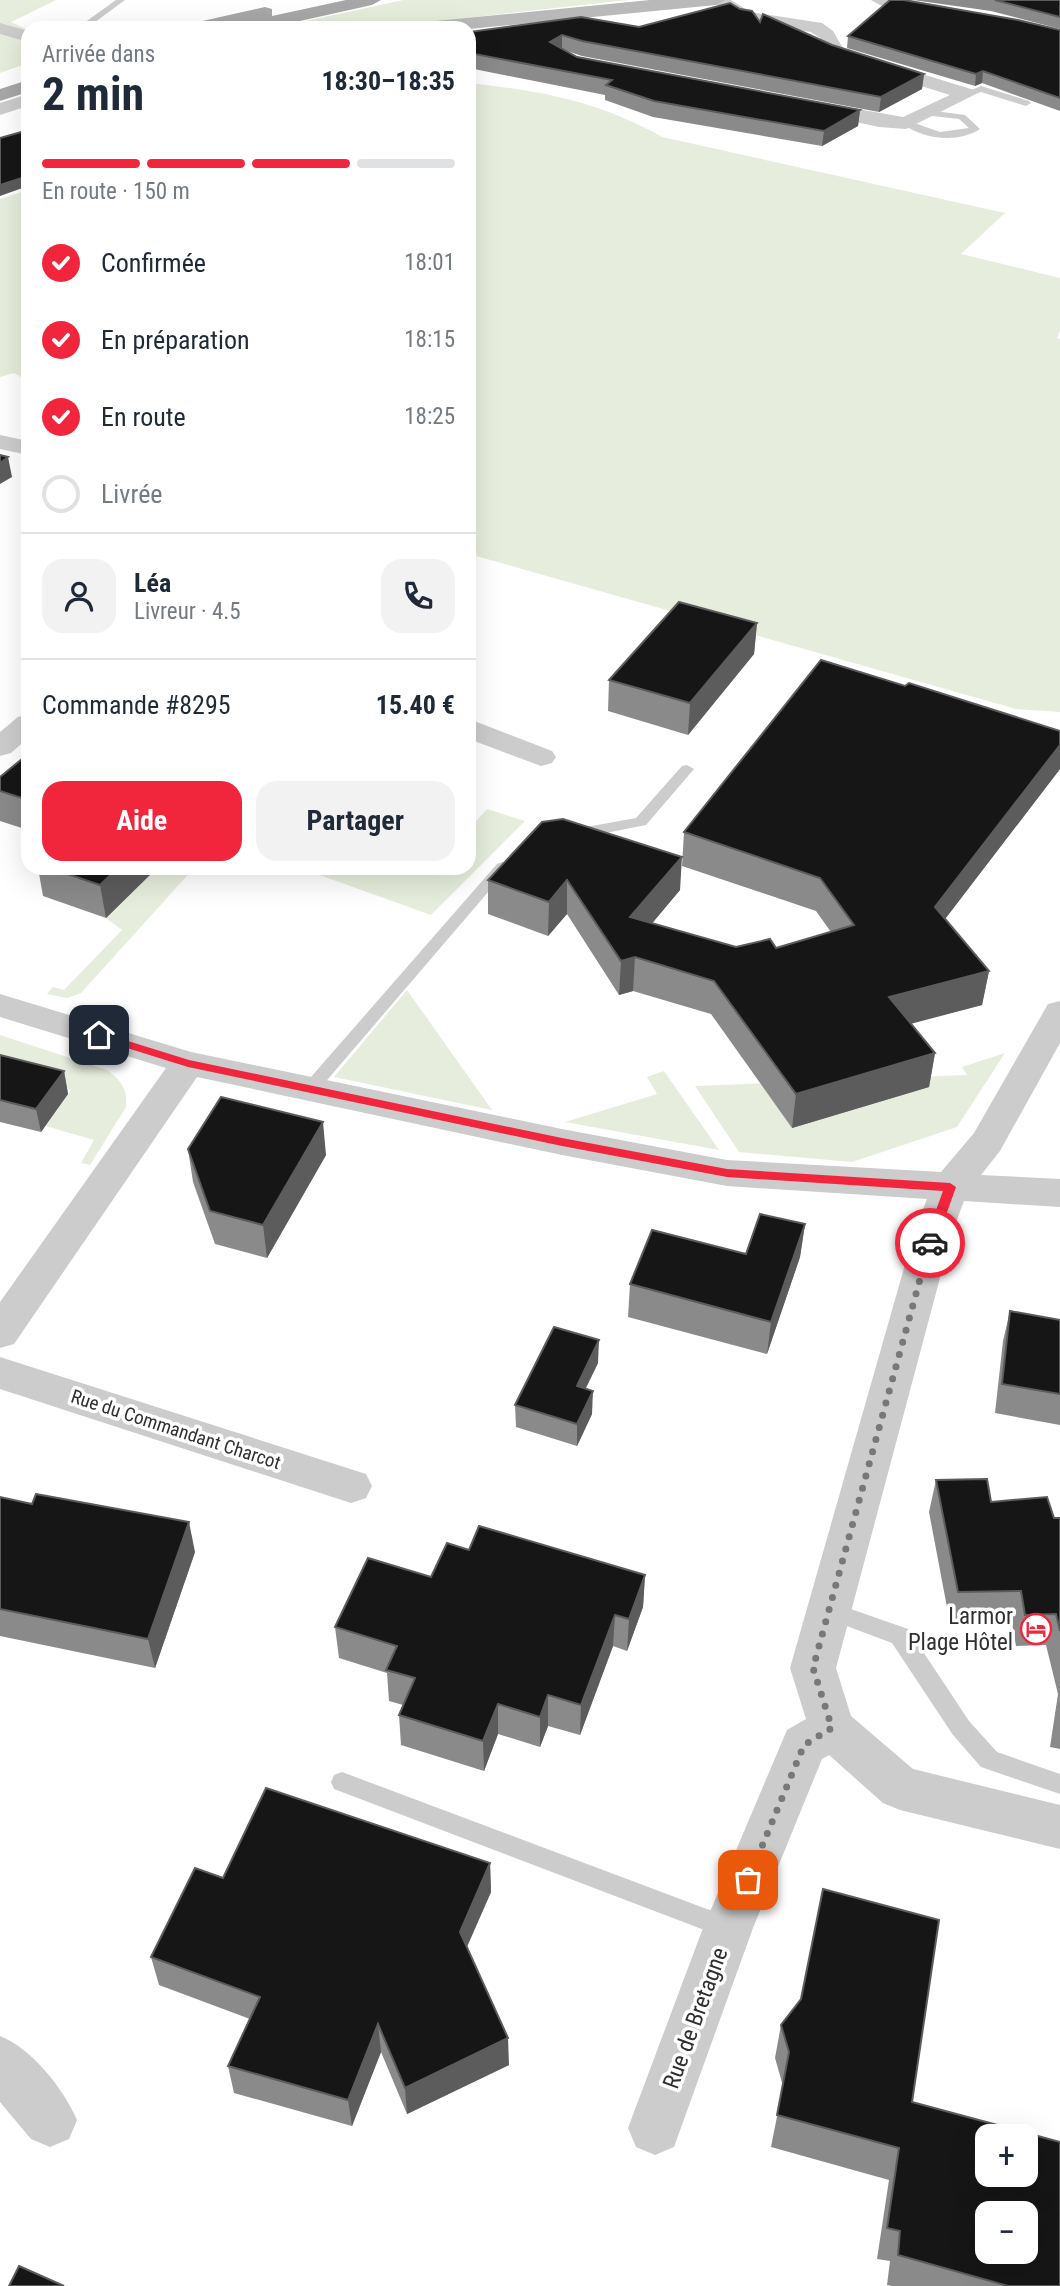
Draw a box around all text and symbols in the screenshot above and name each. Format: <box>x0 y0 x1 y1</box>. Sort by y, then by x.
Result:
text: Arrivée dans <box>42 41 155 68</box>
text: 18:30–18:35 <box>321 66 455 96</box>
text: 2 min <box>42 67 144 121</box>
text: En route · 150 m <box>42 178 190 205</box>
icon: check <box>42 244 80 282</box>
text: Confirmée <box>101 248 206 278</box>
text: 18:01 <box>404 249 455 276</box>
icon: check <box>42 321 80 359</box>
text: En préparation <box>101 325 250 355</box>
text: 18:15 <box>404 326 455 353</box>
icon: check <box>42 398 80 436</box>
text: En route <box>101 402 186 432</box>
text: 18:25 <box>404 403 455 430</box>
text: Livrée <box>101 479 163 509</box>
button: person <box>42 559 116 633</box>
button: phone <box>381 559 455 633</box>
text: Léa <box>134 568 171 598</box>
text: Livreur · 4.5 <box>134 598 241 625</box>
text: Commande #8295 <box>42 690 231 720</box>
text: 15.40 € <box>376 690 455 720</box>
button: Aide <box>42 781 242 861</box>
button: Partager <box>256 781 455 861</box>
pin <box>69 1005 129 1065</box>
icon: home <box>80 1016 118 1054</box>
courier <box>895 1208 965 1278</box>
icon: car <box>911 1224 949 1262</box>
street label: Rue du Commandant Charcot <box>68 1385 284 1474</box>
place label: Larmor Plage Hôtel <box>908 1603 1013 1656</box>
hotel icon: Larmor Plage Hôtel <box>1019 1612 1053 1646</box>
pin <box>718 1850 778 1910</box>
icon: bag <box>729 1861 767 1899</box>
street label: Rue de Bretagne <box>657 1944 733 2092</box>
map controls <box>975 2124 1038 2264</box>
button: + <box>975 2124 1038 2187</box>
button: − <box>975 2201 1038 2264</box>

